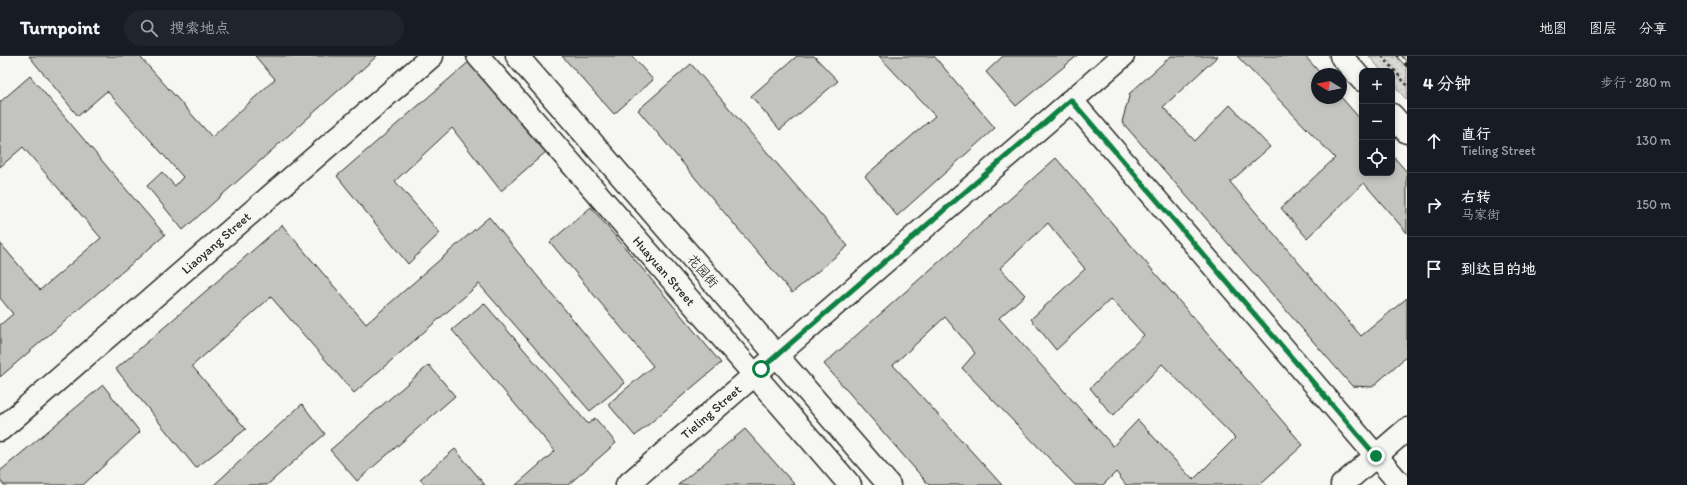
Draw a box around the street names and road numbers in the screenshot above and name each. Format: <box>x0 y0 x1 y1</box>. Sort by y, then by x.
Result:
street label: Liaoyang Street <box>178 209 254 277</box>
street label: Huayuan Street <box>630 233 698 309</box>
street label: 花园街 <box>685 251 721 291</box>
street label: Tieling Street <box>678 382 744 442</box>

